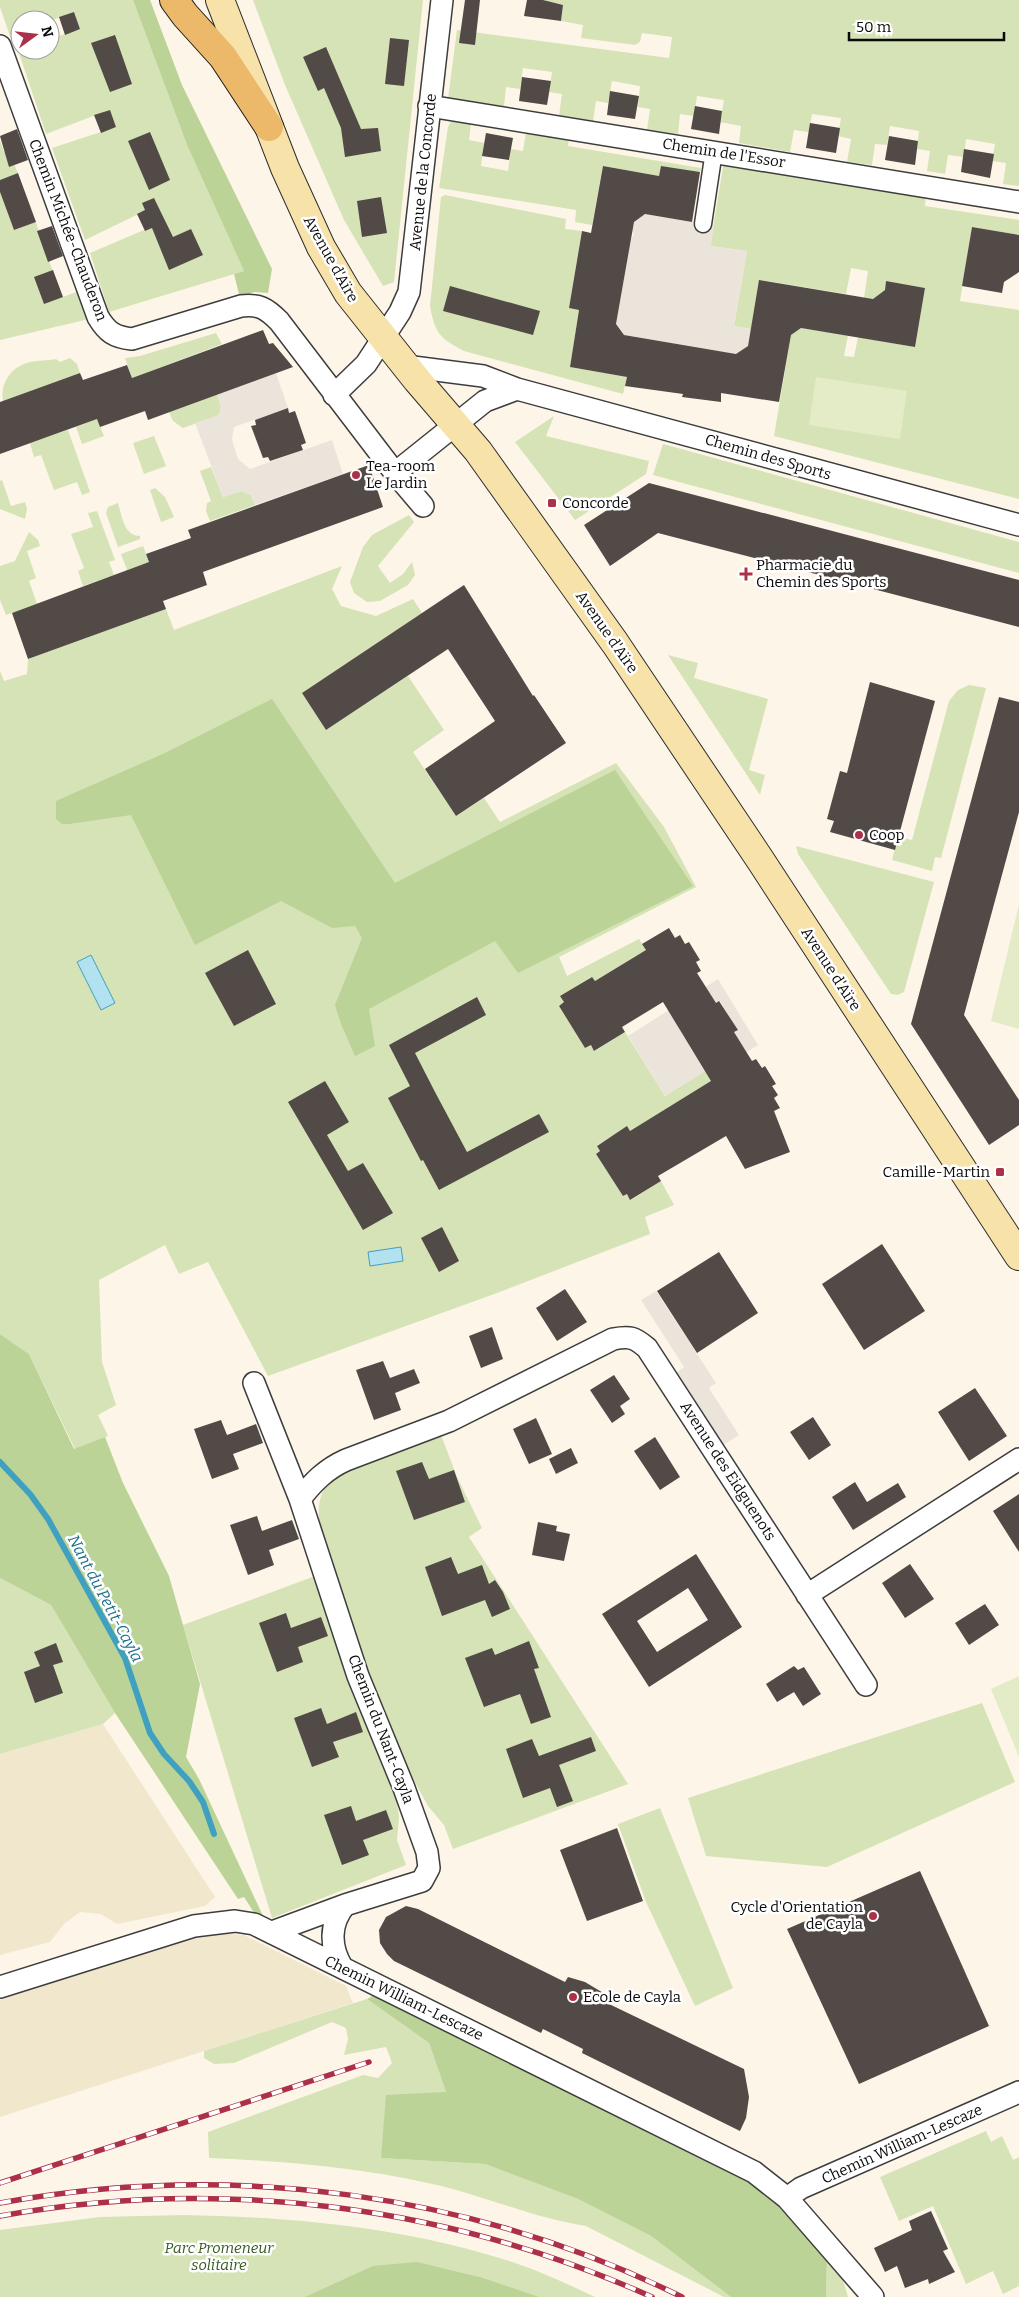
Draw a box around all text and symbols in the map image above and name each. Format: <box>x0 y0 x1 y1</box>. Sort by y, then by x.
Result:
north arrow <box>10 10 60 60</box>
scale bar <box>849 10 1004 42</box>
text: 50 m <box>856 18 892 36</box>
text: N <box>37 24 57 39</box>
street label: Avenue de la Concorde <box>406 92 440 252</box>
street label: Chemin de l'Essor <box>661 134 787 172</box>
street label: Chemin Michée-Chauderon <box>25 136 111 324</box>
street label: Avenue d'Aïre <box>300 213 362 305</box>
street label: Chemin des Sports <box>703 430 833 484</box>
place label: Tea-room Le Jardin <box>366 457 436 492</box>
marker: Tea-room Le Jardin <box>350 469 362 481</box>
place label: Concorde <box>562 494 629 512</box>
marker: Concorde <box>546 497 558 509</box>
place label: Pharmacie du Chemin des Sports <box>756 556 887 591</box>
marker: Pharmacie du Chemin des Sports <box>740 568 752 580</box>
street label: Avenue d'Aïre <box>572 588 642 676</box>
place label: Coop <box>869 826 905 844</box>
marker: Coop <box>853 829 865 841</box>
street label: Avenue d'Aïre <box>797 924 865 1014</box>
place label: Camille-Martin <box>883 1163 990 1181</box>
marker: Camille-Martin <box>994 1166 1006 1178</box>
street label: Avenue des Eidguenots <box>676 1398 780 1544</box>
water label: Nant du Petit-Cayla <box>64 1531 147 1665</box>
street label: Chemin du Nant-Cayla <box>344 1652 418 1806</box>
place label: Cycle d'Orientation de Cayla <box>730 1898 863 1933</box>
marker: Cycle d'Orientation de Cayla <box>867 1910 879 1922</box>
street label: Chemin William-Lescaze <box>322 1952 486 2044</box>
place label: Ecole de Cayla <box>583 1988 681 2006</box>
marker: Ecole de Cayla <box>567 1991 579 2003</box>
street label: Chemin William-Lescaze <box>819 2100 985 2188</box>
park label: Parc Promeneur solitaire <box>165 2239 274 2274</box>

